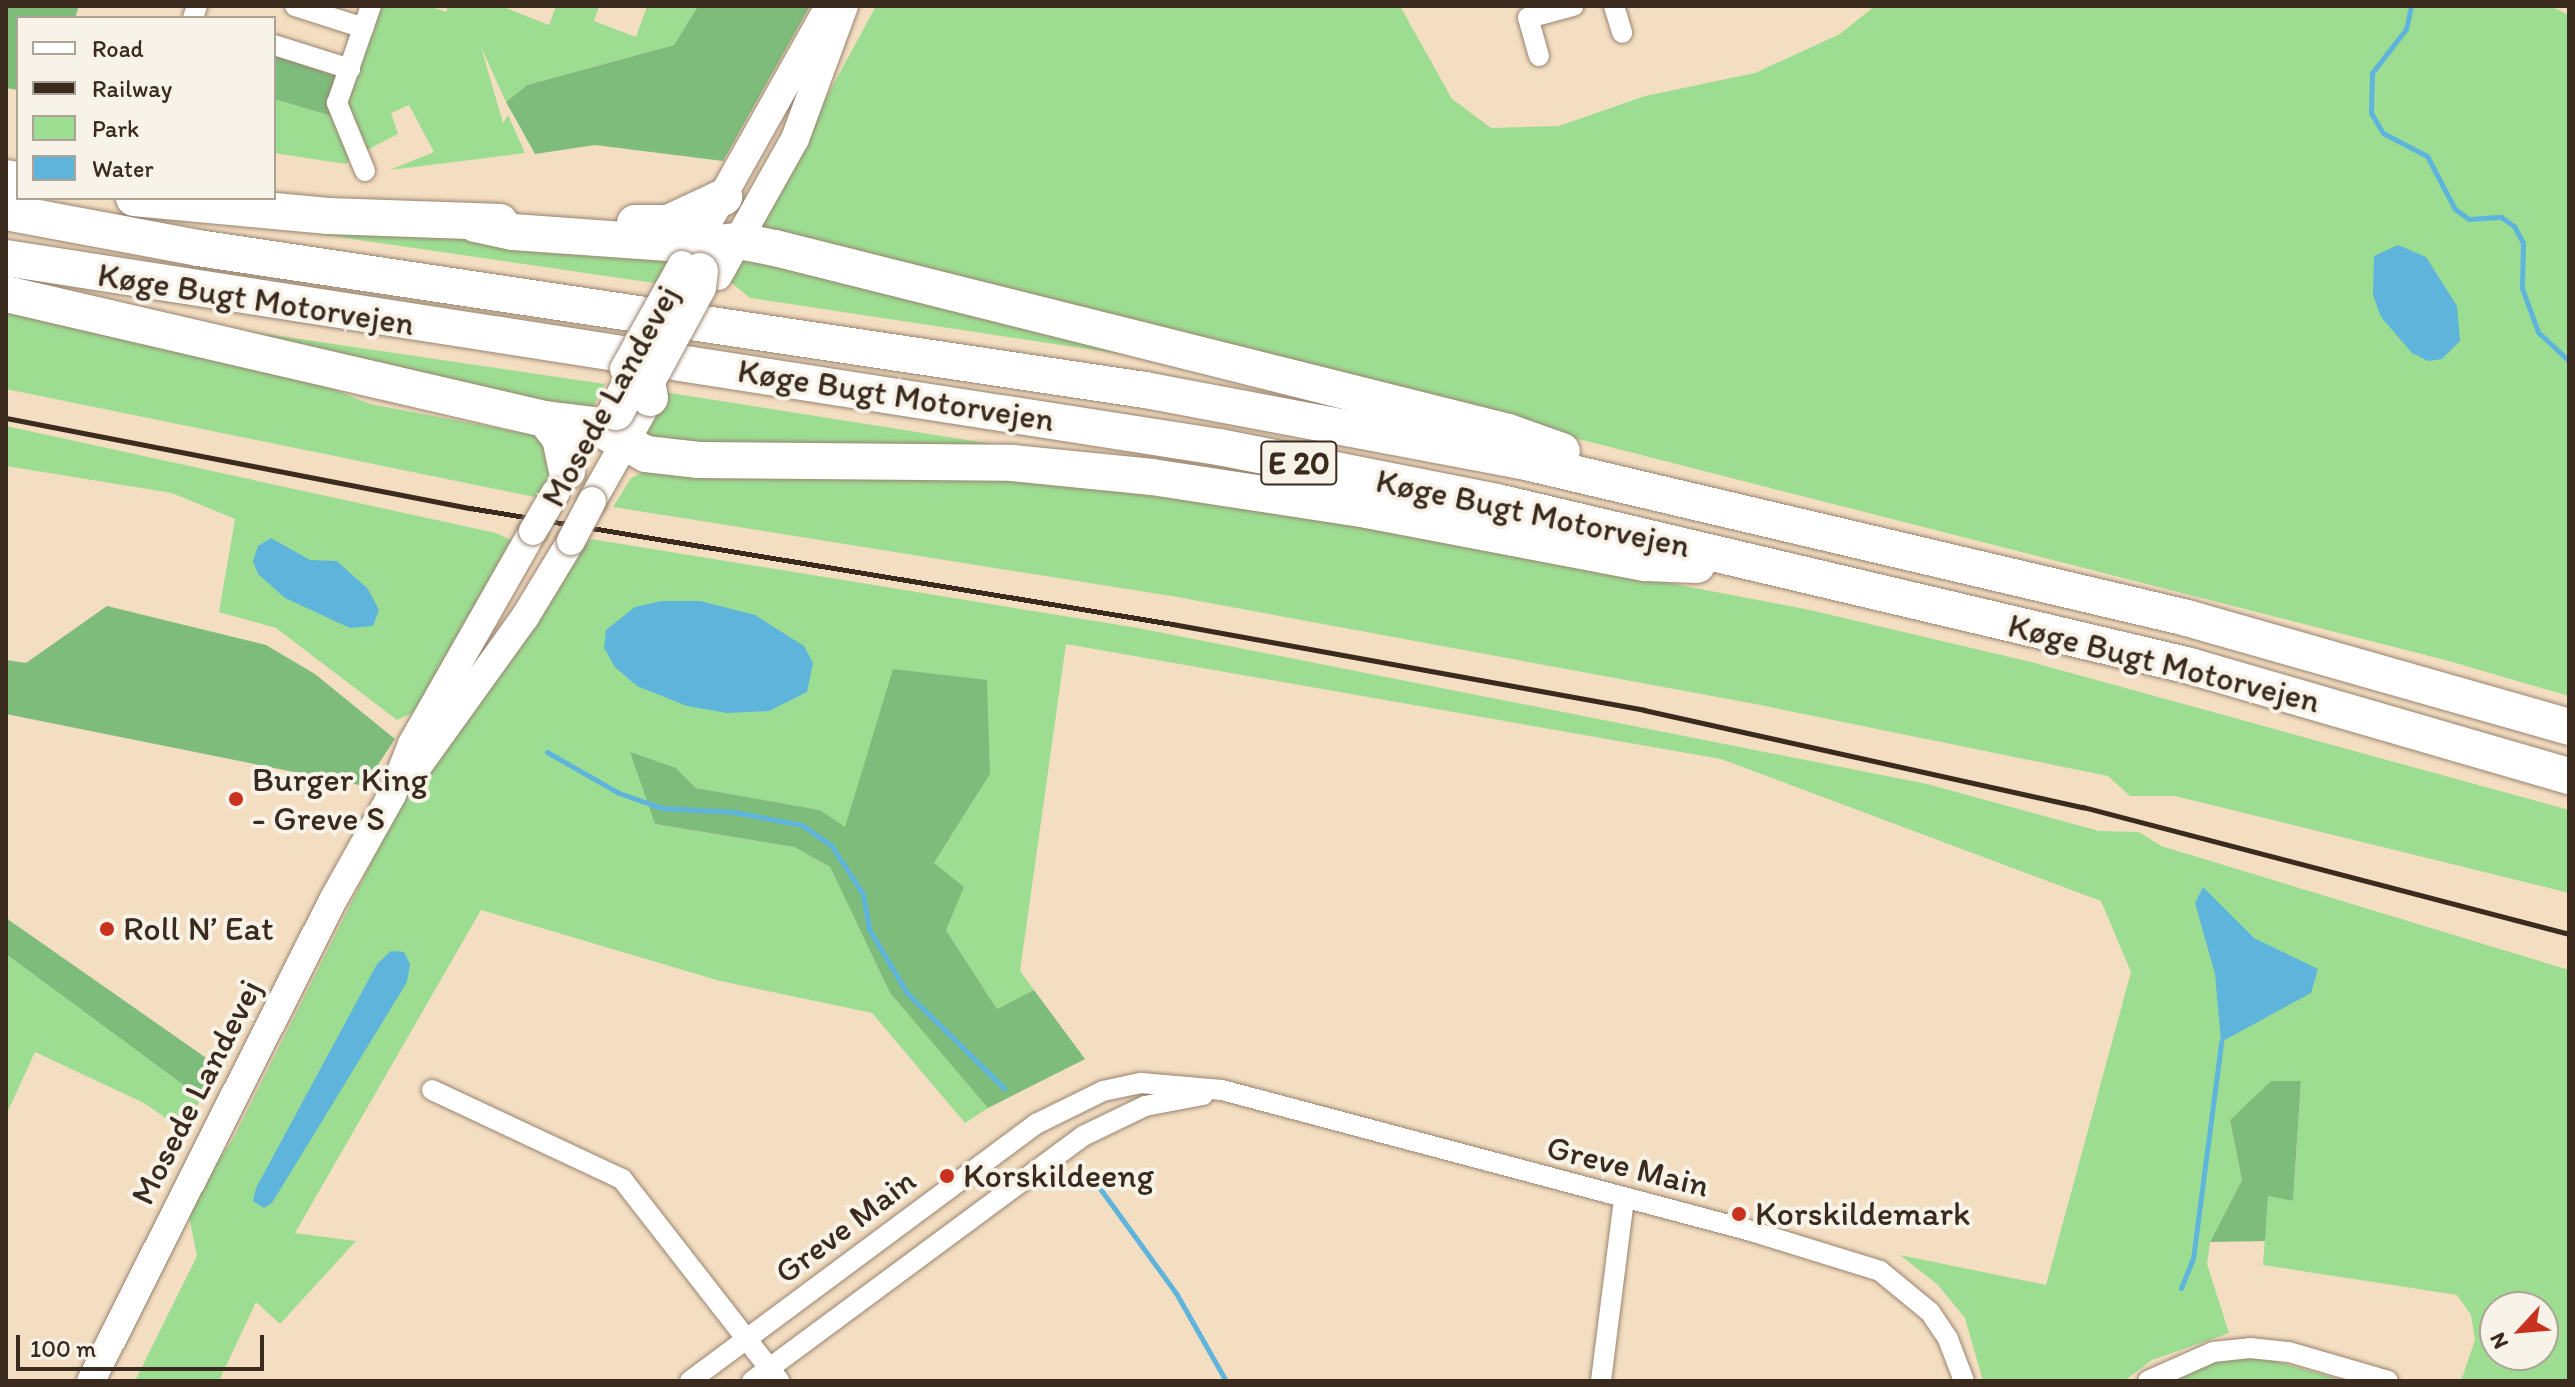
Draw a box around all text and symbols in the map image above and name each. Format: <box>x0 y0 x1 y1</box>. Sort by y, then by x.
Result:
legend <box>16 16 276 200</box>
text: Road <box>92 34 144 63</box>
text: Railway <box>92 74 172 103</box>
text: Park <box>92 114 139 143</box>
text: Water <box>92 154 154 183</box>
street label: Køge Bugt Motorvejen <box>94 254 418 344</box>
street label: Mosede Landevej <box>532 278 688 514</box>
street label: Køge Bugt Motorvejen <box>734 350 1058 440</box>
road number: E 20 <box>1259 435 1339 491</box>
street label: Køge Bugt Motorvejen <box>1372 460 1694 566</box>
street label: Køge Bugt Motorvejen <box>2003 604 2325 722</box>
place label: Burger King - Greve S <box>252 759 428 838</box>
marker: Burger King - Greve S <box>227 790 245 808</box>
place label: Roll N’ Eat <box>123 909 274 949</box>
marker: Roll N’ Eat <box>98 920 116 938</box>
street label: Mosede Landevej <box>122 973 270 1211</box>
street label: Greve Main <box>1543 1126 1713 1206</box>
place label: Korskildeeng <box>963 1156 1154 1196</box>
street label: Greve Main <box>767 1160 923 1292</box>
marker: Korskildeeng <box>938 1167 956 1185</box>
place label: Korskildemark <box>1755 1194 1970 1234</box>
marker: Korskildemark <box>1730 1205 1748 1223</box>
north arrow <box>2479 1291 2559 1371</box>
scale bar <box>20 1319 268 1369</box>
text: N <box>2483 1328 2514 1353</box>
text: 100 m <box>30 1334 96 1363</box>

